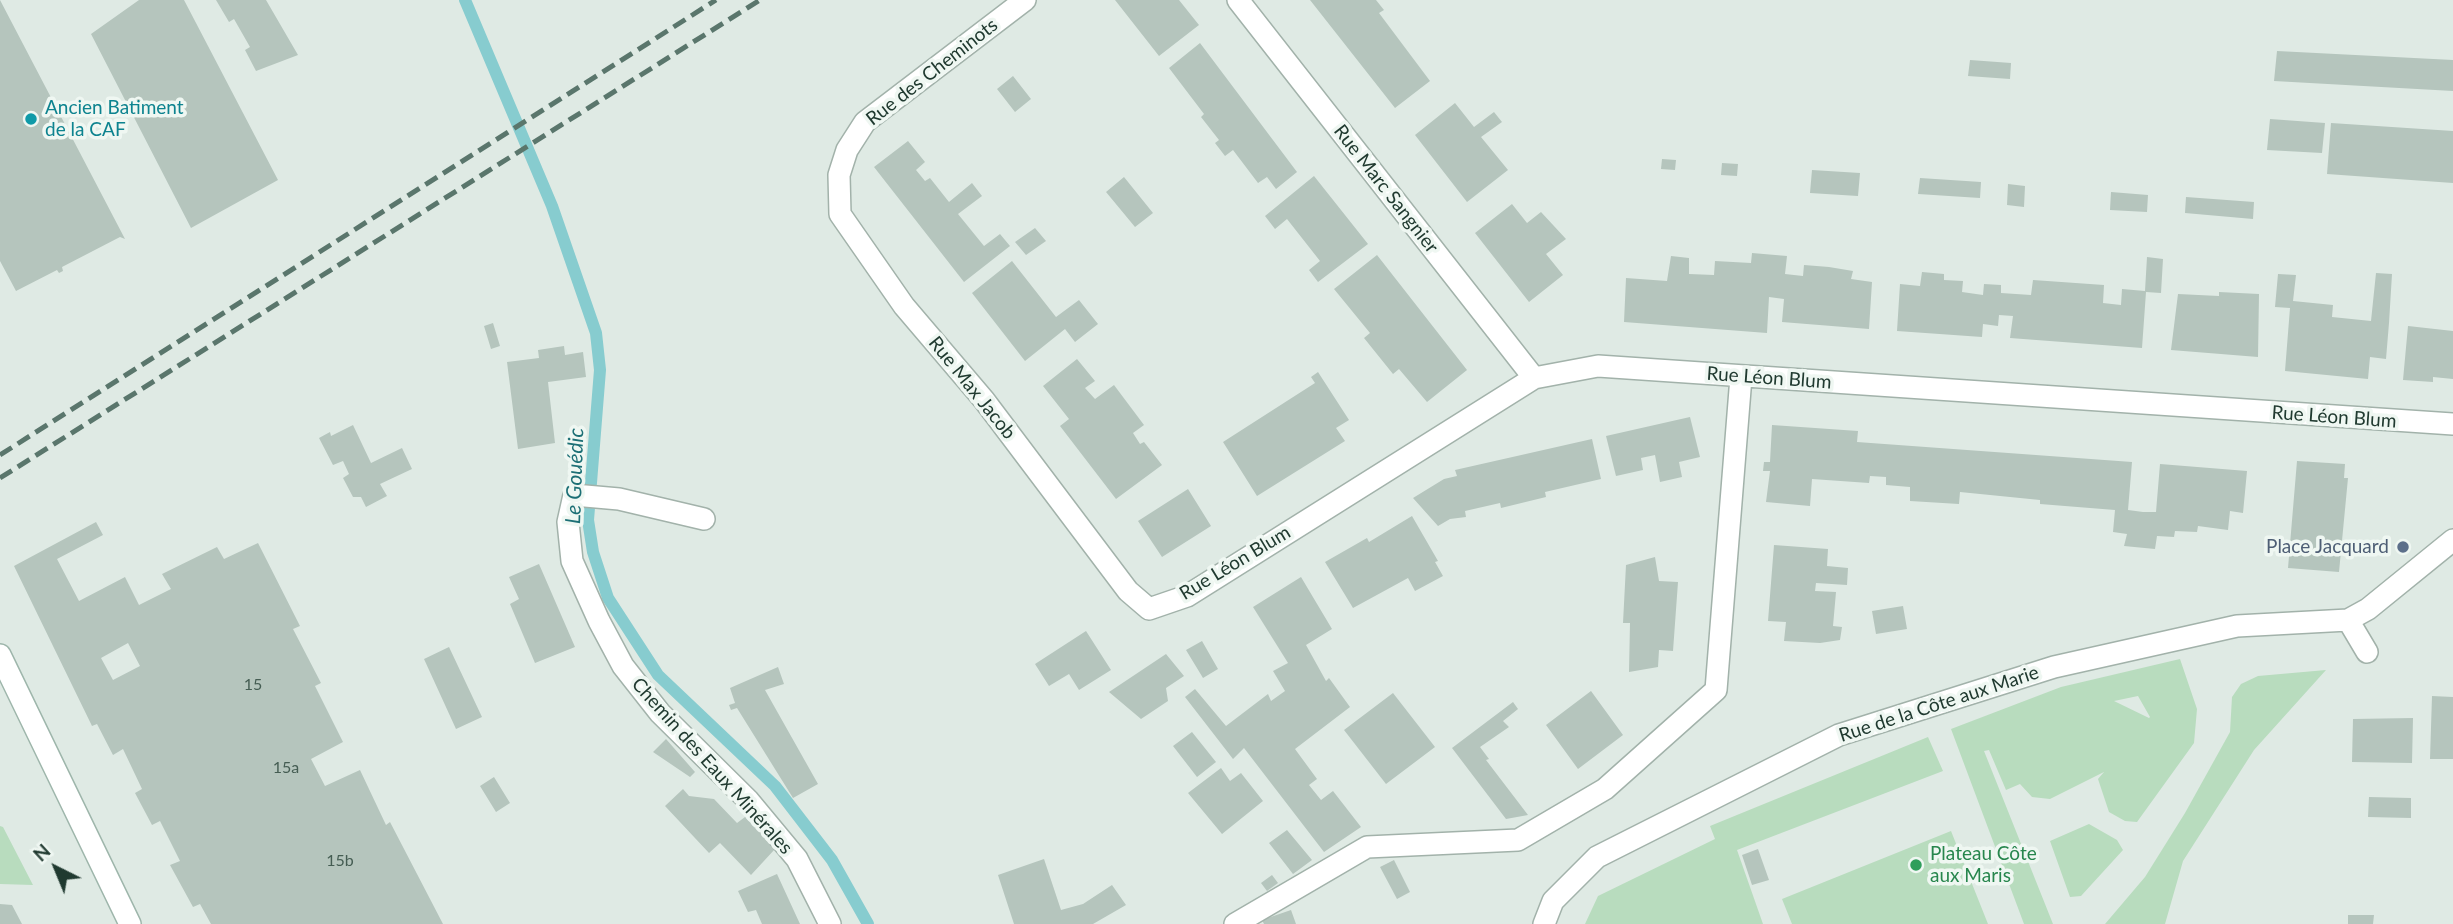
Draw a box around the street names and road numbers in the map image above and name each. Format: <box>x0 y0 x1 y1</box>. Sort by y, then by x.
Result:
street label: Rue des Cheminots <box>862 14 1002 130</box>
street label: Rue Marc Sangnier <box>1329 120 1443 258</box>
street label: Rue Max Jacob <box>924 332 1020 444</box>
street label: Rue Léon Blum <box>1706 362 1832 394</box>
street label: Rue Léon Blum <box>2271 401 2397 433</box>
street label: Rue Léon Blum <box>1175 521 1295 605</box>
street label: Rue de la Côte aux Marie <box>1836 661 2042 747</box>
street label: Chemin des Eaux Minérales <box>627 673 797 859</box>

